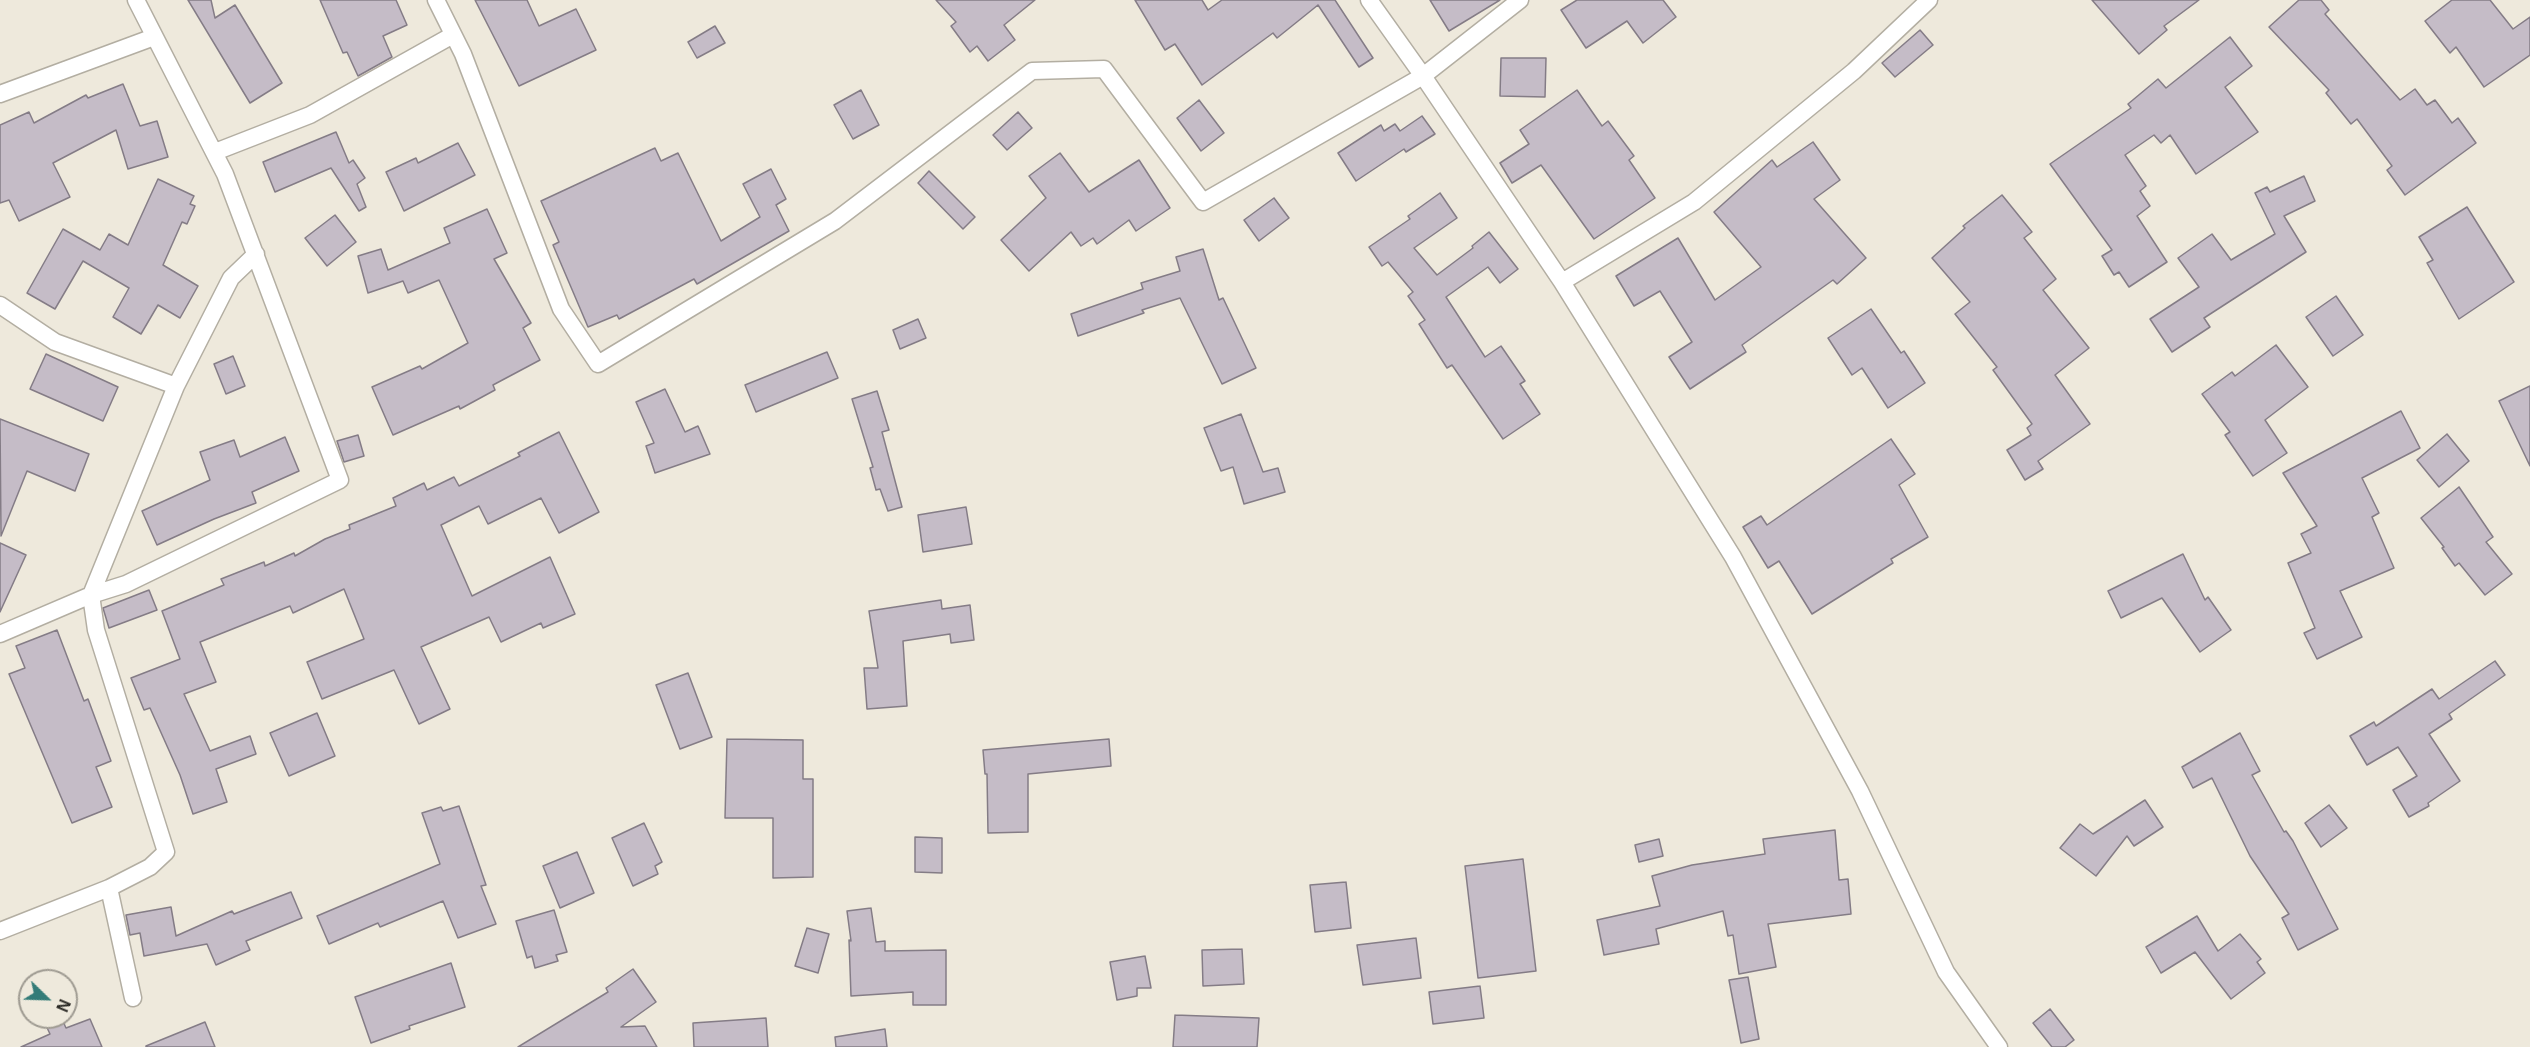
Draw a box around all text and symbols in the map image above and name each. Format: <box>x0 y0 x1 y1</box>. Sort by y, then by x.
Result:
north arrow <box>18 969 78 1029</box>
text: N <box>53 997 73 1014</box>

